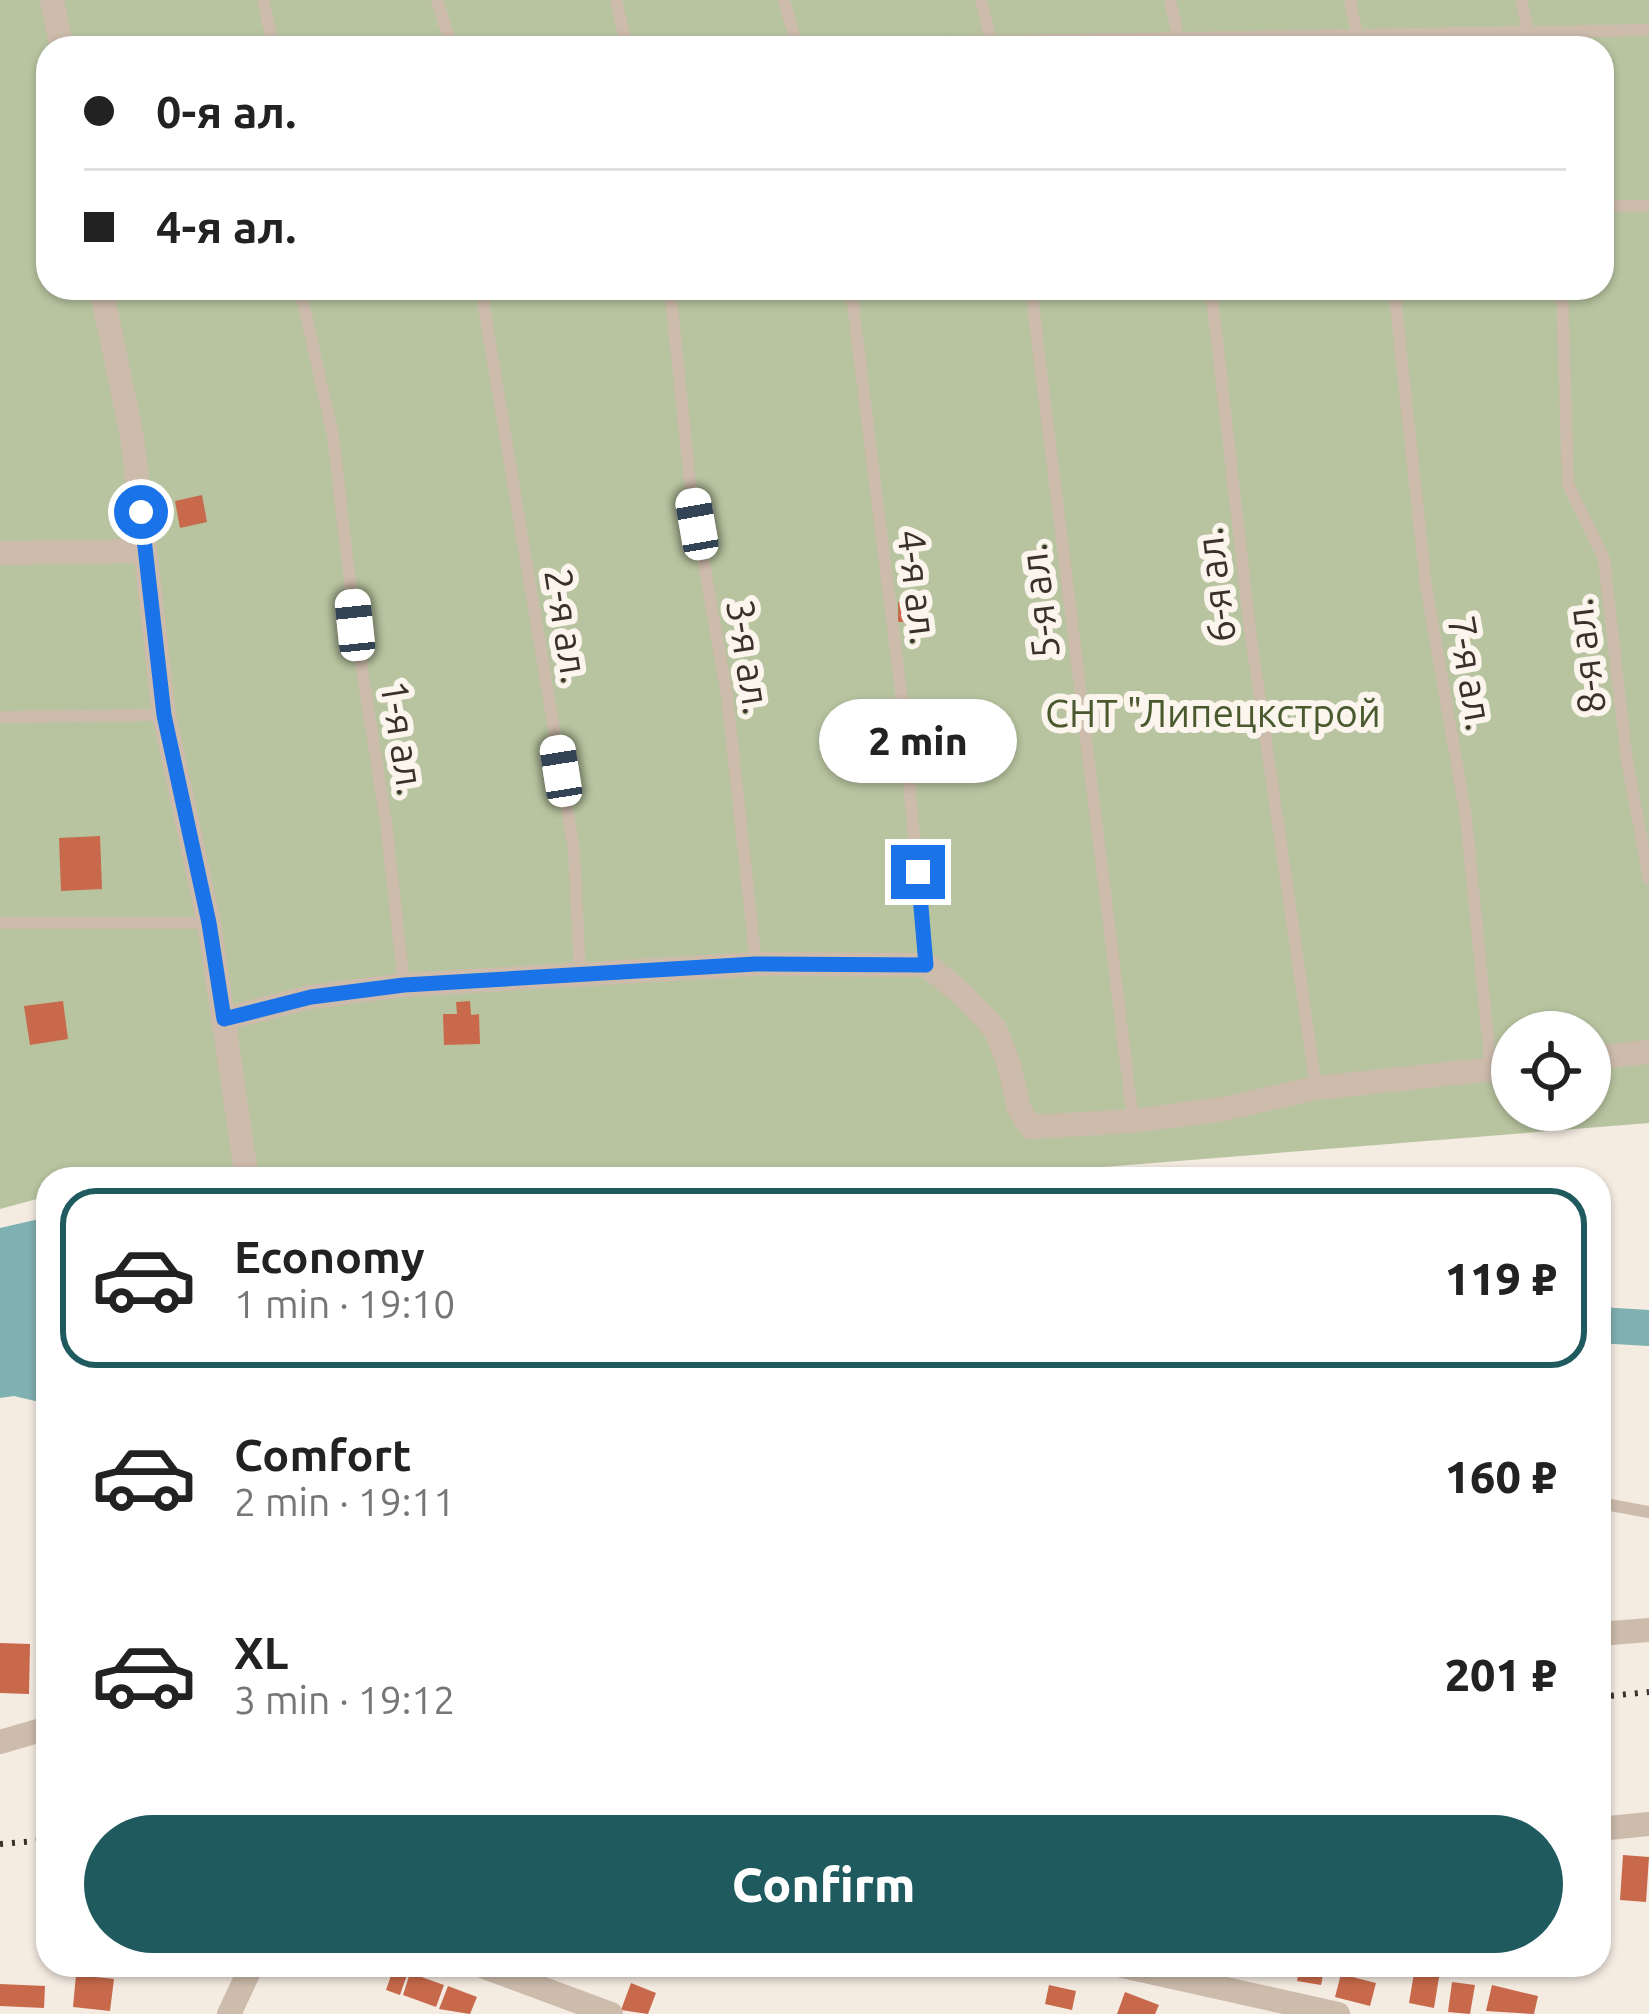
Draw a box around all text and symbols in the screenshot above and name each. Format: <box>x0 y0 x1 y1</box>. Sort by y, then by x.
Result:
text: 0-я ал. <box>156 86 296 137</box>
text: 4-я ал. <box>156 201 296 252</box>
route start <box>114 485 168 539</box>
car <box>673 485 721 563</box>
street label: 6-я ал. <box>1186 525 1243 645</box>
street label: 4-я ал. <box>890 527 947 647</box>
street label: 5-я ал. <box>1010 541 1067 661</box>
street label: 2-я ал. <box>537 565 598 686</box>
car <box>333 587 377 663</box>
street label: 3-я ал. <box>719 596 780 717</box>
street label: 8-я ал. <box>1556 596 1613 716</box>
street label: 7-я ал. <box>1440 612 1503 734</box>
street label: 1-я ал. <box>373 677 434 798</box>
park label: СНТ "Липецкстрой <box>1045 691 1381 734</box>
callout: 2 min <box>819 698 1017 782</box>
text: 2 min <box>868 719 968 762</box>
car <box>538 733 584 809</box>
route end <box>891 845 945 899</box>
map controls <box>1491 1011 1611 1131</box>
button: locate <box>1491 1011 1611 1131</box>
icon: car <box>90 1224 198 1332</box>
text: Economy <box>234 1231 425 1282</box>
text: 119 ₽ <box>1445 1253 1557 1304</box>
text: 1 min · 19:10 <box>234 1282 455 1325</box>
icon: car <box>90 1422 198 1530</box>
text: Comfort <box>234 1429 411 1480</box>
text: 160 ₽ <box>1445 1451 1557 1502</box>
text: 2 min · 19:11 <box>234 1480 455 1523</box>
icon: car <box>90 1620 198 1728</box>
text: XL <box>234 1627 288 1678</box>
text: 201 ₽ <box>1445 1649 1557 1700</box>
text: 3 min · 19:12 <box>234 1678 455 1721</box>
button: Confirm <box>84 1815 1563 1953</box>

